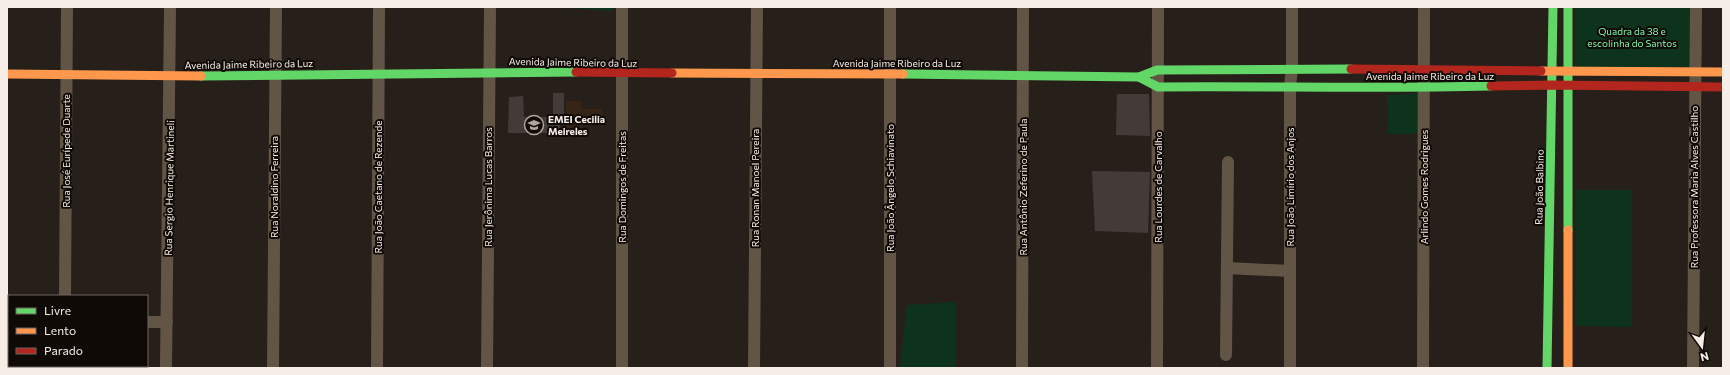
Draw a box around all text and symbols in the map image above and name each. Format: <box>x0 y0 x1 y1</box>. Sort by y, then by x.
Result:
park label: Quadra da 38 e escolinha do Santos <box>1587 25 1677 49</box>
street label: Avenida Jaime Ribeiro da Luz <box>509 55 637 69</box>
street label: Avenida Jaime Ribeiro da Luz <box>185 57 313 71</box>
street label: Avenida Jaime Ribeiro da Luz <box>833 57 961 69</box>
street label: Avenida Jaime Ribeiro da Luz <box>1366 70 1494 82</box>
street label: Rua José Eurípede Duarte <box>60 94 72 208</box>
street label: Rua Professora Maria Alves Castilho <box>1688 106 1700 268</box>
place label: EMEI Cecilia Meireles <box>548 113 605 137</box>
school or university icon: EMEI Cecilia Meireles <box>523 114 545 136</box>
street label: Rua Antônio Zeferino de Paula <box>1017 118 1029 256</box>
street label: Rua Sergio Henrique Martineli <box>162 120 176 256</box>
street label: Rua João Caetano de Rezende <box>372 120 384 254</box>
street label: Rua João Ângelo Schiavinato <box>884 124 896 252</box>
street label: Rua Jerônima Lucas Barros <box>482 127 494 247</box>
street label: Rua João Limírio dos Anjos <box>1284 127 1296 247</box>
street label: Rua Ronan Manoel Pereira <box>749 129 761 247</box>
street label: Arlindo Gomes Rodrigues <box>1418 129 1430 244</box>
street label: Rua Domingos de Freitas <box>616 131 628 243</box>
street label: Rua Lourdes de Carvalho <box>1152 131 1164 243</box>
street label: Rua Noraldino Ferreira <box>268 136 280 238</box>
street label: Rua João Balbino <box>1532 149 1546 225</box>
legend <box>8 295 148 367</box>
text: Livre <box>44 303 71 317</box>
text: Lento <box>44 323 76 337</box>
north arrow <box>1682 327 1722 367</box>
text: Parado <box>44 343 83 357</box>
text: N <box>1699 350 1710 364</box>

